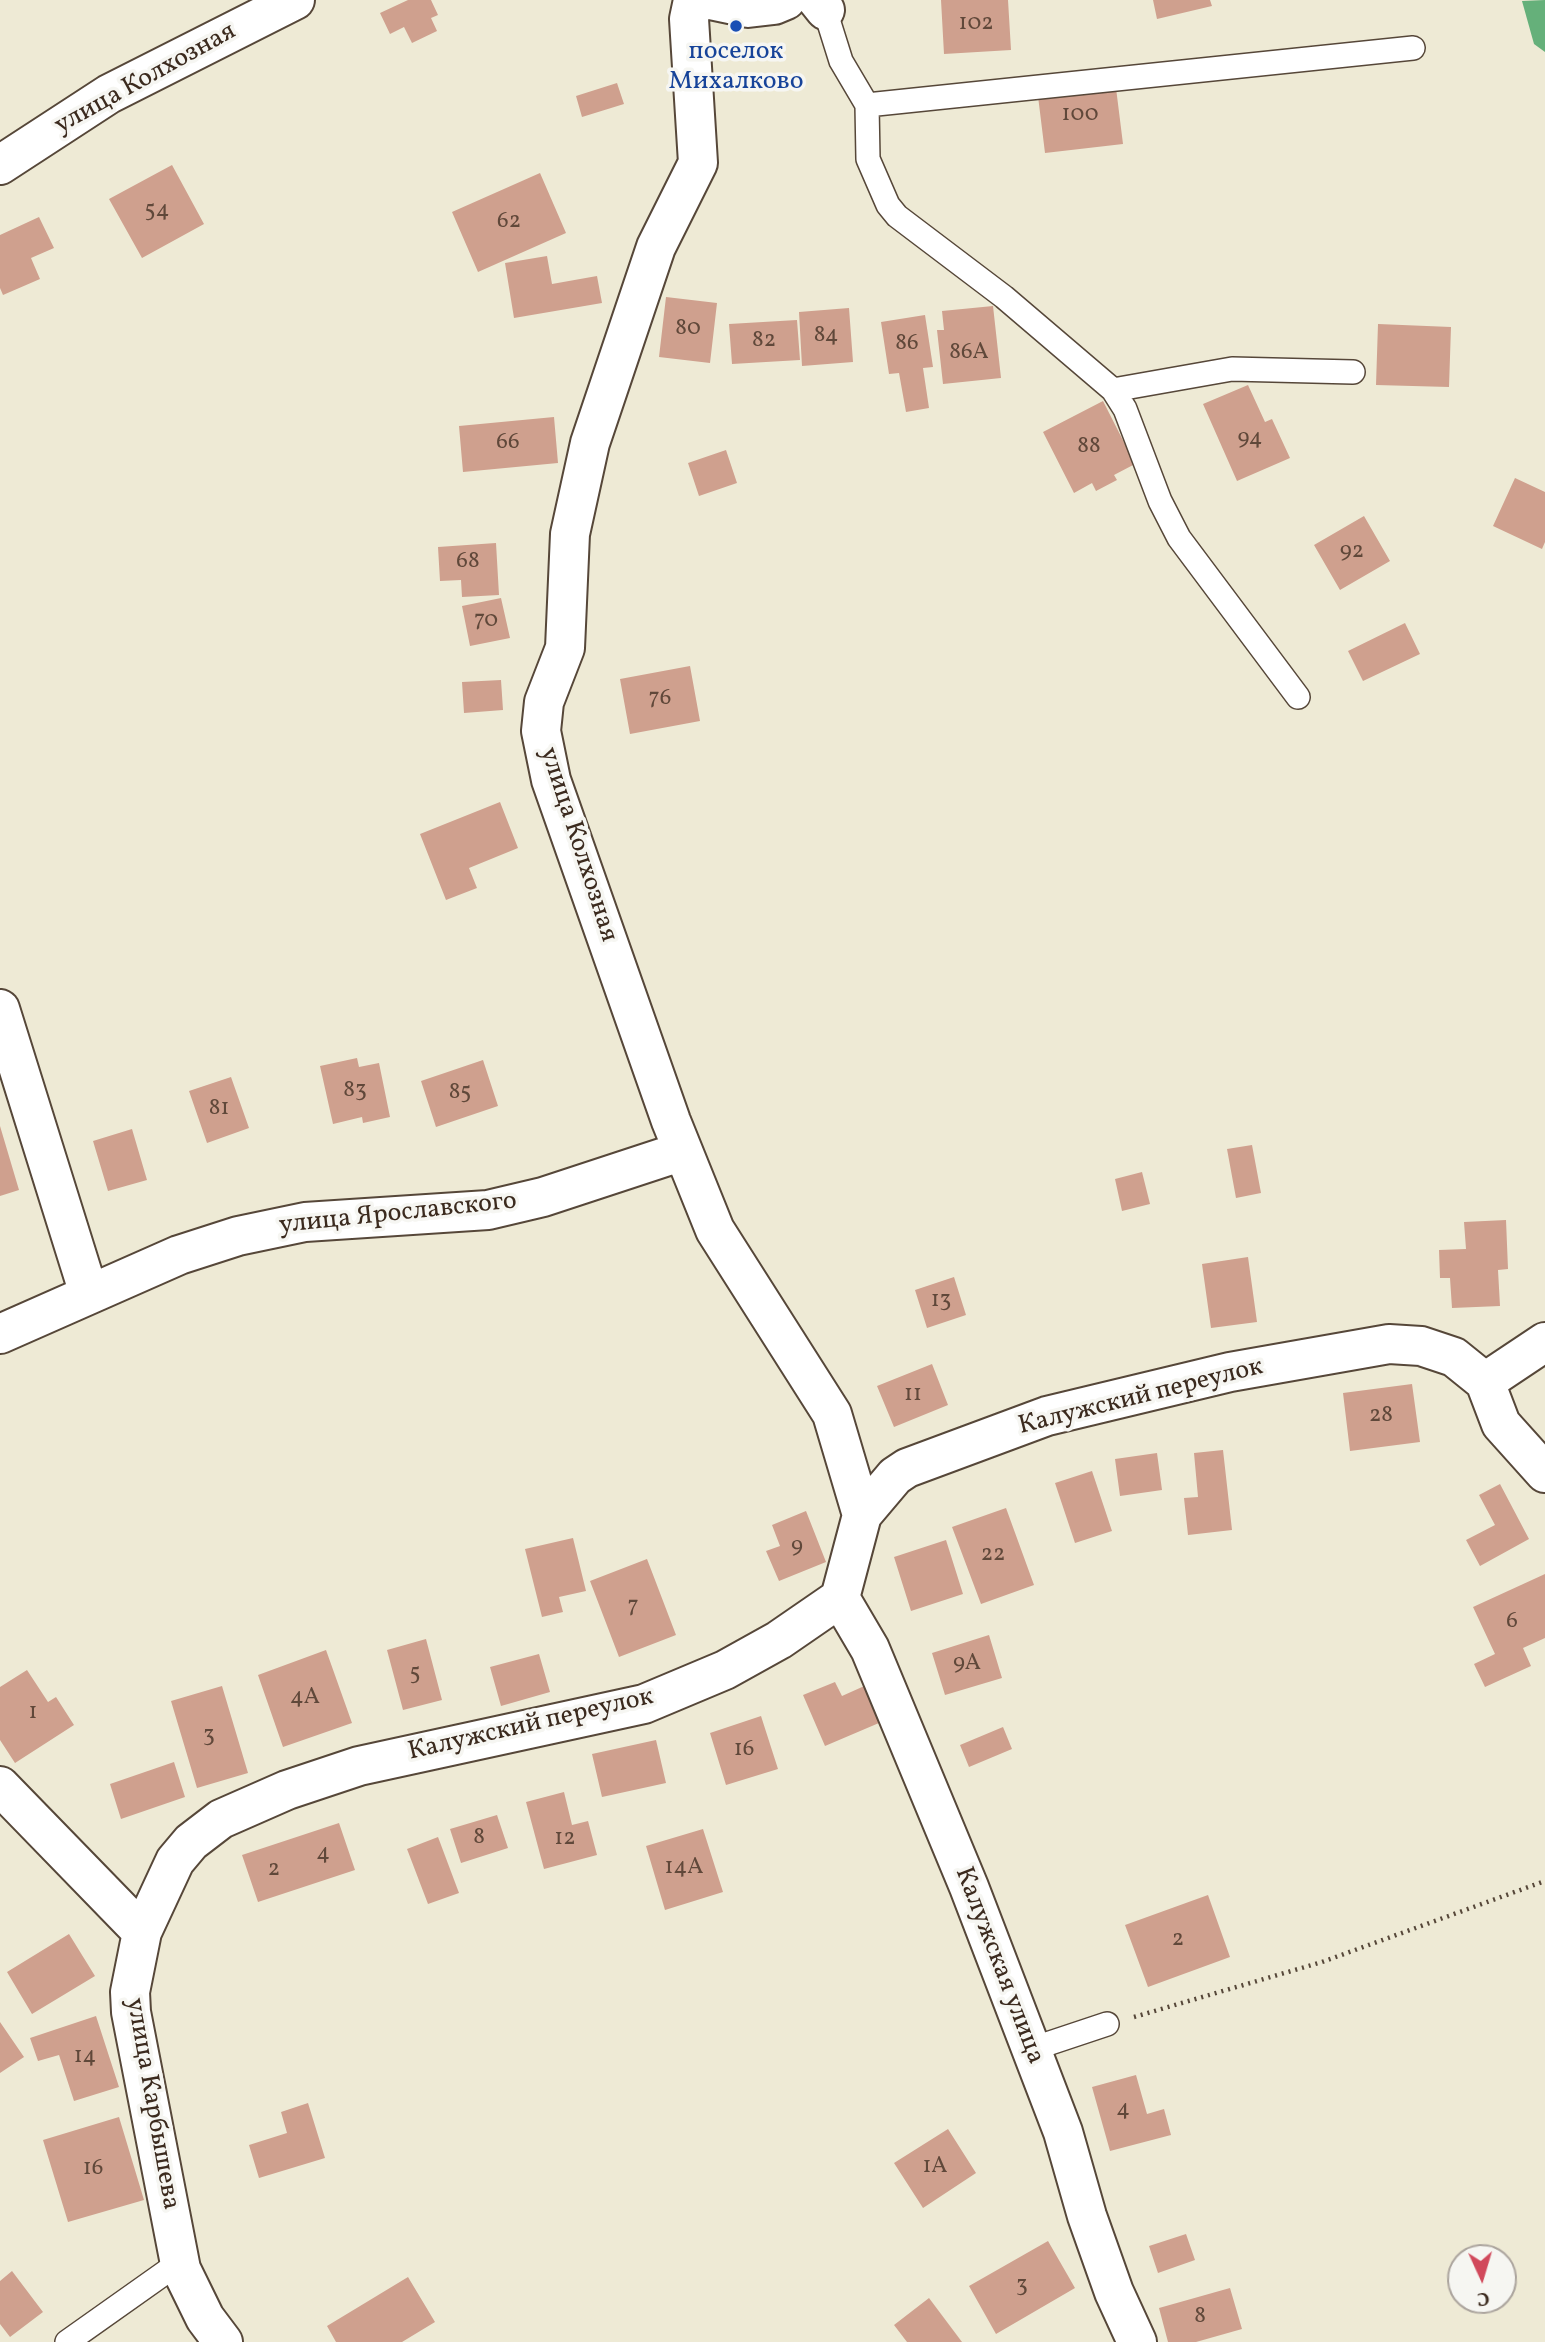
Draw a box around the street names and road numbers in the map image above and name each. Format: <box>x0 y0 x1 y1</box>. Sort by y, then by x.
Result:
street label: улица Колхозная <box>50 17 242 143</box>
street label: улица Колхозная <box>531 744 623 946</box>
street label: улица Ярославского <box>278 1187 518 1243</box>
street label: Калужский переулок <box>1016 1353 1266 1443</box>
street label: Калужский переулок <box>405 1683 657 1769</box>
street label: Калужская улица <box>946 1863 1050 2069</box>
street label: улица Карбышева <box>117 1996 185 2212</box>

